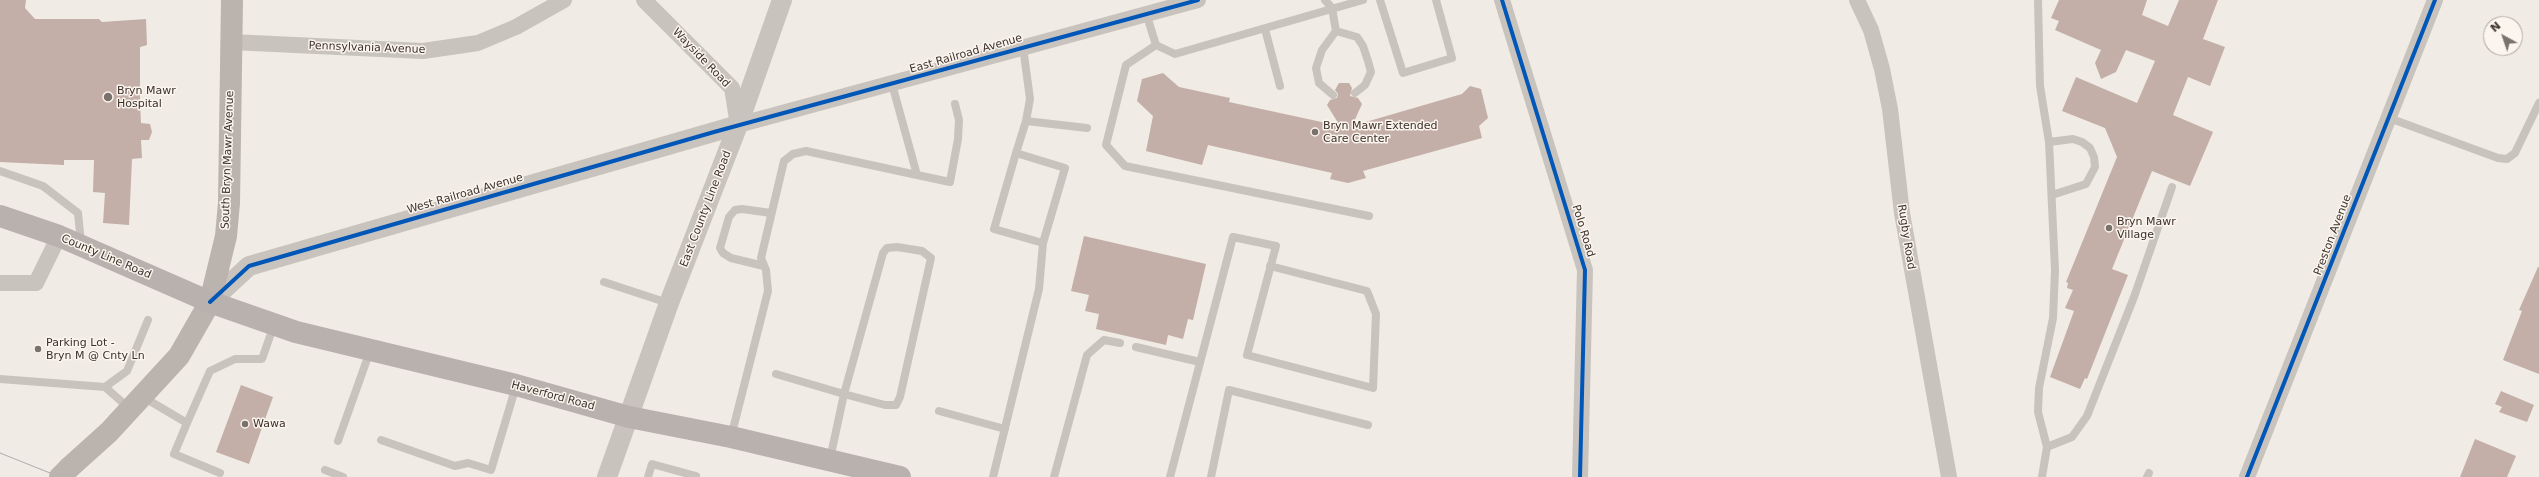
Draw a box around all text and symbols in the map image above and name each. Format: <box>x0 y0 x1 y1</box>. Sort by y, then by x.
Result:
north arrow <box>2483 16 2523 56</box>
text: N <box>2488 19 2503 35</box>
street label: Wayside Road <box>669 26 733 90</box>
street label: East Railroad Avenue <box>908 32 1024 76</box>
street label: Pennsylvania Avenue <box>308 39 426 57</box>
place label: Bryn Mawr Hospital <box>117 84 176 110</box>
street label: South Bryn Mawr Avenue <box>219 90 237 230</box>
marker: Bryn Mawr Hospital <box>102 91 114 103</box>
place label: Bryn Mawr Extended Care Center <box>1323 119 1438 145</box>
marker: Bryn Mawr Extended Care Center <box>1310 127 1320 137</box>
street label: East County Line Road <box>678 149 734 269</box>
street label: West Railroad Avenue <box>406 171 524 217</box>
street label: Preston Avenue <box>2312 193 2354 277</box>
street label: Polo Road <box>1569 203 1597 259</box>
street label: Rugby Road <box>1894 204 1918 270</box>
place label: Bryn Mawr Village <box>2117 215 2176 241</box>
marker: Bryn Mawr Village <box>2104 223 2114 233</box>
street label: County Line Road <box>59 232 153 282</box>
place label: Parking Lot - Bryn M @ Cnty Ln <box>46 336 145 362</box>
marker: Parking Lot - Bryn M @ Cnty Ln <box>33 344 43 354</box>
street label: Haverford Road <box>510 379 596 413</box>
place label: Wawa <box>253 417 286 431</box>
marker: Wawa <box>240 419 250 429</box>

